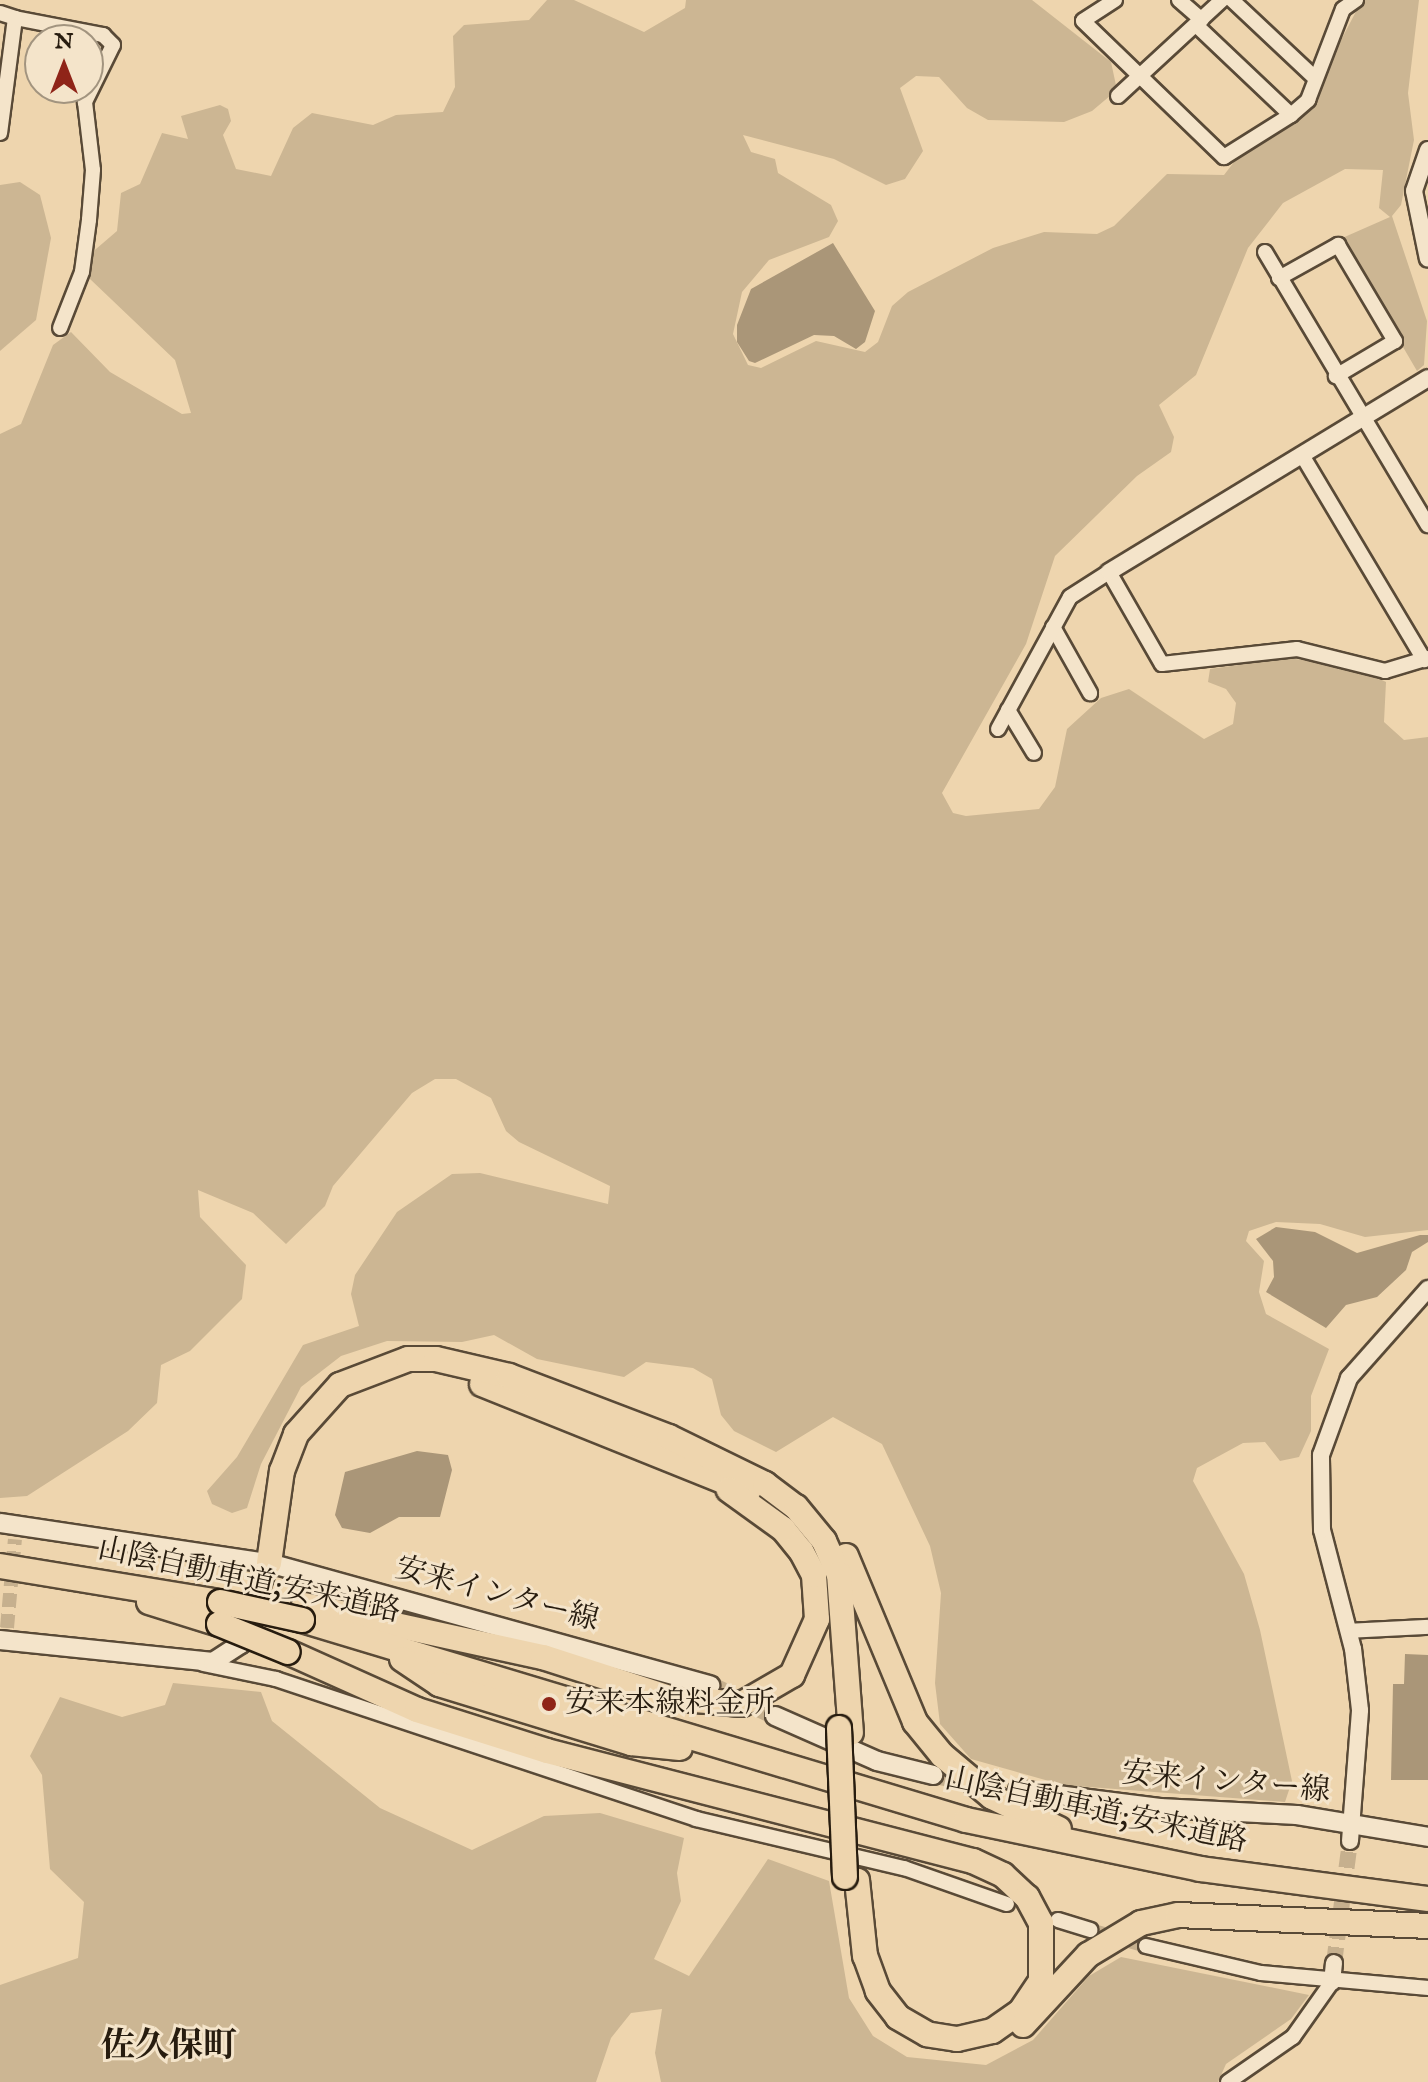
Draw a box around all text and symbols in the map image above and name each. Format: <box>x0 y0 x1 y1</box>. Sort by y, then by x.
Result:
north arrow <box>24 24 104 104</box>
text: N <box>54 28 74 56</box>
street label: 山陰自動車道;安来道路 <box>94 1531 404 1631</box>
street label: 安来インター線 <box>391 1550 603 1640</box>
place label: 安来本線料金所 <box>565 1686 775 1722</box>
marker: 安来本線料金所 <box>540 1695 558 1713</box>
street label: 安来インター線 <box>1120 1756 1332 1810</box>
street label: 山陰自動車道;安来道路 <box>941 1761 1251 1861</box>
district label: 佐久保町 <box>101 2027 237 2067</box>

